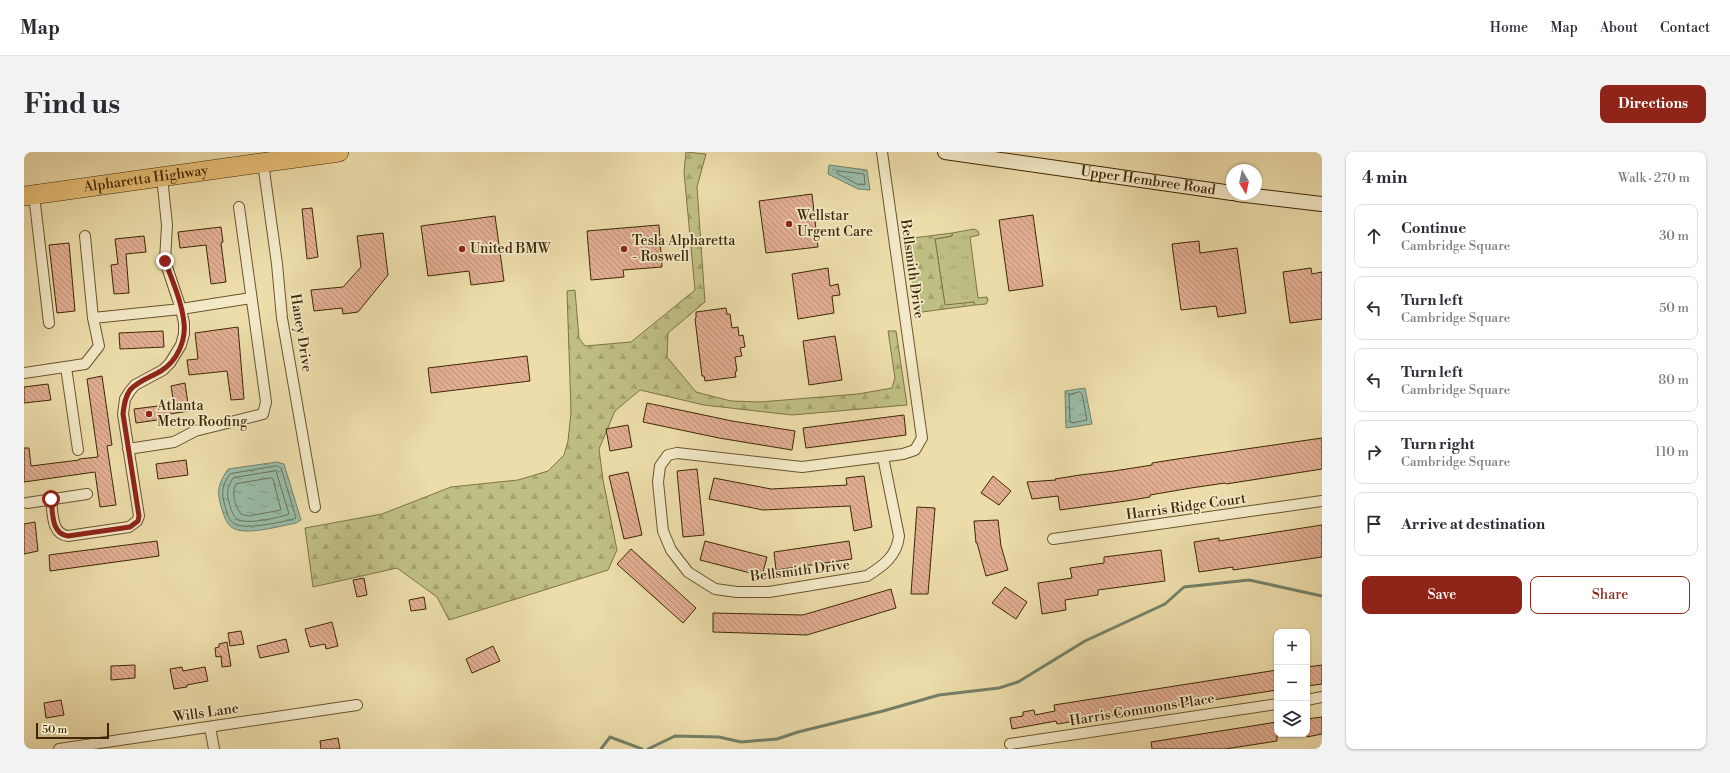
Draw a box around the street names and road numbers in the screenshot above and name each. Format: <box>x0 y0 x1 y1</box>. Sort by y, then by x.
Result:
street label: Alpharetta Highway <box>81 161 209 197</box>
street label: Upper Hembree Road <box>1079 162 1217 200</box>
street label: Bellsmith Drive <box>896 217 928 320</box>
street label: Haney Drive <box>286 293 316 373</box>
street label: Harris Ridge Court <box>1125 490 1247 524</box>
street label: Bellsmith Drive <box>748 556 851 586</box>
street label: Harris Commons Place <box>1068 690 1216 730</box>
street label: Wills Lane <box>171 700 240 727</box>

